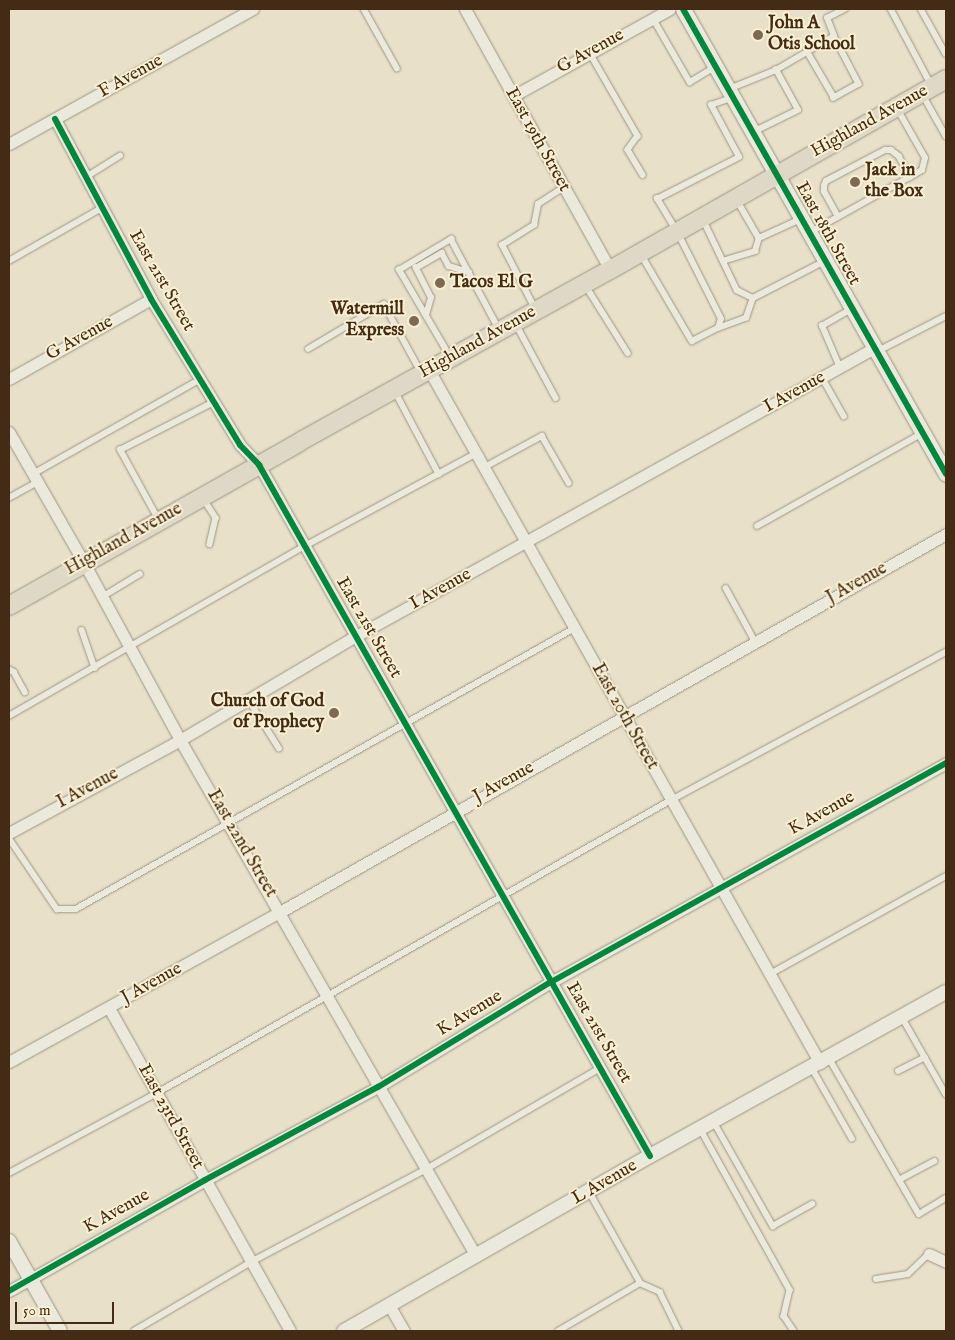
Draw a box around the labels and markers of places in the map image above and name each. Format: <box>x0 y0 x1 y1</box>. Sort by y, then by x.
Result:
place label: John A Otis School <box>768 14 855 56</box>
marker: John A Otis School <box>752 29 764 41</box>
place label: Jack in the Box <box>865 161 923 203</box>
marker: Jack in the Box <box>849 176 861 188</box>
place label: Tacos El G <box>450 272 533 294</box>
marker: Tacos El G <box>434 277 446 289</box>
place label: Watermill Express <box>331 300 404 342</box>
marker: Watermill Express <box>408 315 420 327</box>
place label: Church of God of Prophecy <box>211 692 324 734</box>
marker: Church of God of Prophecy <box>328 707 340 719</box>

